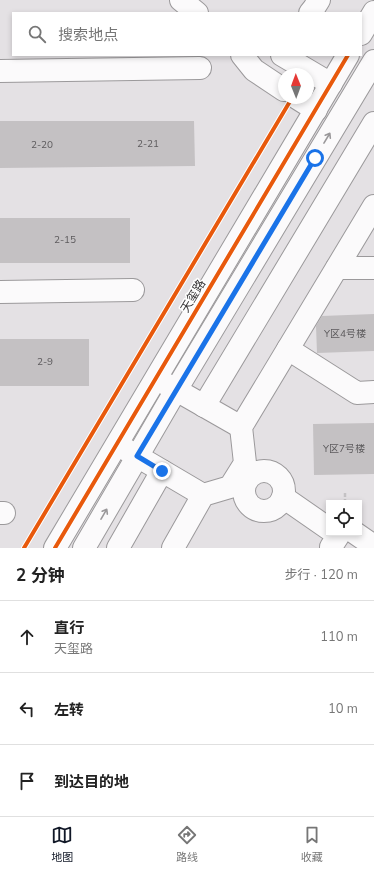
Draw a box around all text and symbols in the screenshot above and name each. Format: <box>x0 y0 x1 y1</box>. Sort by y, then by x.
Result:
search box <box>12 12 362 56</box>
icon: search <box>26 23 48 45</box>
text: 搜索地点 <box>58 25 118 45</box>
north arrow <box>278 68 314 104</box>
one-way arrow <box>324 132 332 144</box>
house number: 2-21 <box>137 137 159 151</box>
house number: 2-20 <box>31 138 53 152</box>
route start <box>306 149 324 167</box>
house number: 2-15 <box>54 233 76 247</box>
street label: 天玺路 <box>177 276 209 316</box>
house number: Y区4号楼 <box>323 327 366 341</box>
house number: 2-9 <box>37 355 53 369</box>
house number: Y区7号楼 <box>322 442 365 456</box>
route end <box>153 462 171 480</box>
map controls <box>326 500 362 536</box>
button: locate <box>326 500 362 536</box>
one-way arrow <box>100 508 108 520</box>
text: 2 分钟 <box>16 564 65 587</box>
text: 步行 · 120 m <box>284 566 358 584</box>
text: 直行 <box>54 618 84 638</box>
icon: ahead <box>16 626 38 648</box>
text: 110 m <box>320 628 358 646</box>
text: 天玺路 <box>54 640 93 658</box>
icon: left <box>16 698 38 720</box>
text: 左转 <box>54 700 84 720</box>
text: 10 m <box>328 700 358 718</box>
icon: arrive <box>16 770 38 792</box>
text: 到达目的地 <box>54 772 129 792</box>
tab: 地图 <box>51 824 73 865</box>
tab: 路线 <box>176 824 198 865</box>
tab: 收藏 <box>301 824 323 865</box>

